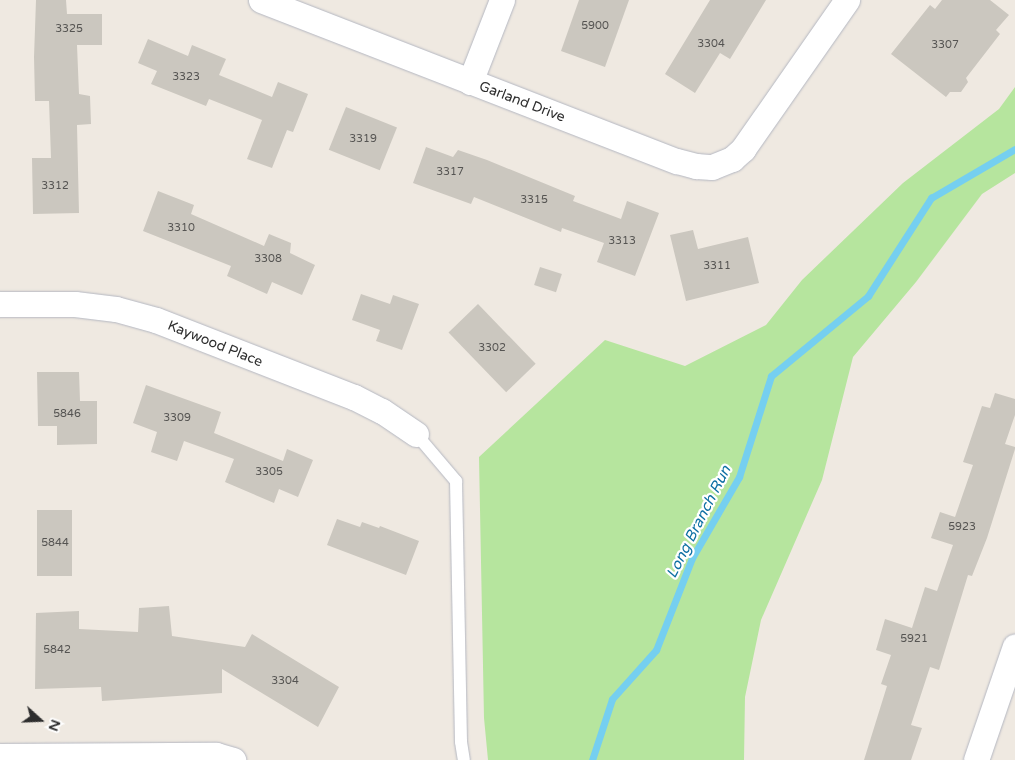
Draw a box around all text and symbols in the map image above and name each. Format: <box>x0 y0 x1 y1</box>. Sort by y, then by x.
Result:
house number: 5900 <box>581 19 609 33</box>
house number: 3325 <box>55 22 83 36</box>
house number: 3304 <box>697 37 725 51</box>
house number: 3307 <box>931 38 959 52</box>
house number: 3323 <box>172 70 200 84</box>
street label: Garland Drive <box>477 78 567 126</box>
house number: 3319 <box>349 132 377 146</box>
house number: 3317 <box>436 165 464 179</box>
house number: 3312 <box>41 179 69 193</box>
house number: 3315 <box>520 193 548 207</box>
house number: 3310 <box>167 221 195 235</box>
house number: 3313 <box>608 234 636 248</box>
house number: 3308 <box>254 252 282 266</box>
house number: 3311 <box>703 259 731 273</box>
street label: Kaywood Place <box>165 317 265 371</box>
house number: 3302 <box>478 341 506 355</box>
house number: 5846 <box>53 407 81 421</box>
house number: 3309 <box>163 411 191 425</box>
water label: Long Branch Run <box>663 463 735 581</box>
house number: 3305 <box>255 465 283 479</box>
house number: 5923 <box>948 520 976 534</box>
house number: 5844 <box>41 536 69 550</box>
house number: 5921 <box>900 632 928 646</box>
house number: 5842 <box>43 643 71 657</box>
house number: 3304 <box>271 674 299 688</box>
north arrow <box>15 695 65 745</box>
text: N <box>45 717 64 733</box>

